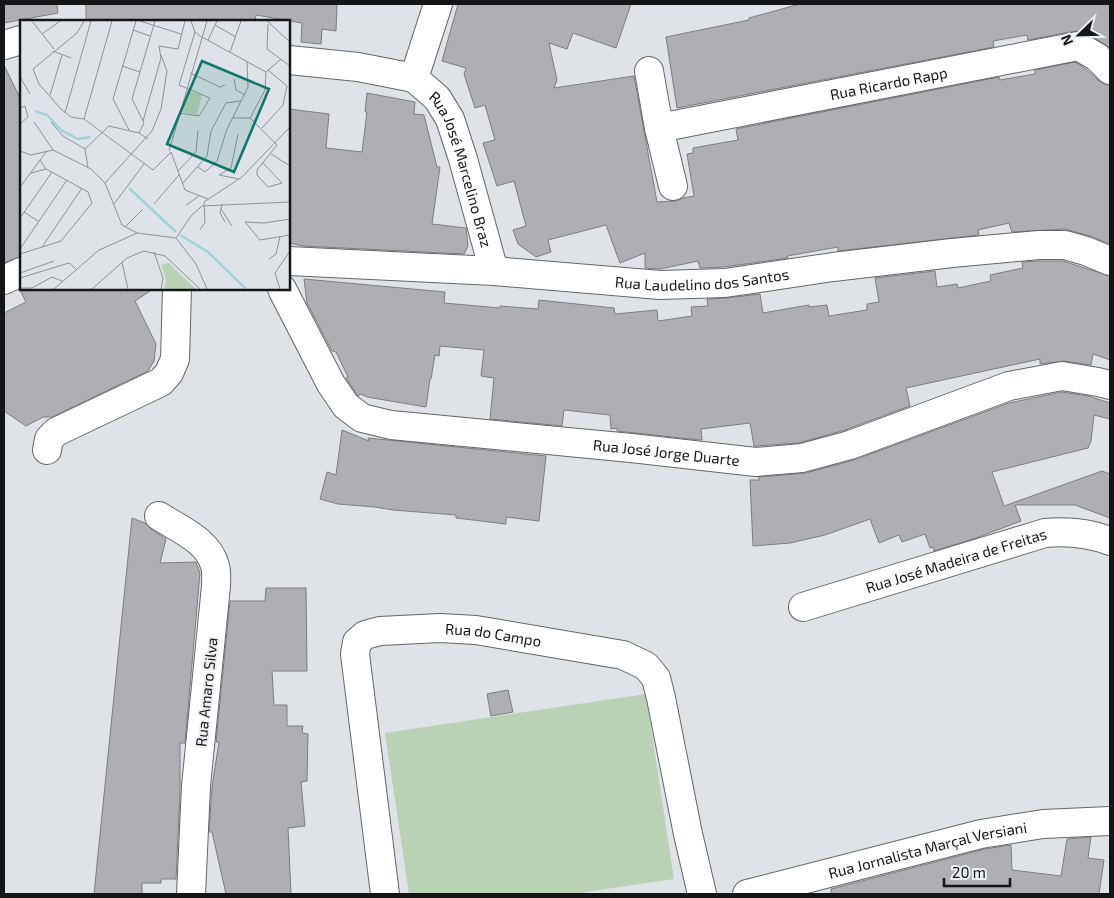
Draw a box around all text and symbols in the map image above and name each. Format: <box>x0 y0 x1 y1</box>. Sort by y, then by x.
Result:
north arrow <box>1054 10 1104 60</box>
inset map <box>20 20 290 290</box>
text: N <box>1057 32 1076 48</box>
street label: Rua Ricardo Rapp <box>828 63 949 103</box>
street label: Rua José Marcelino Braz <box>426 87 496 249</box>
street label: Rua Laudelino dos Santos <box>614 265 790 294</box>
street label: Rua José Jorge Duarte <box>592 435 741 469</box>
street label: Rua José Madeira de Freitas <box>863 524 1049 596</box>
street label: Rua do Campo <box>445 619 543 650</box>
street label: Rua Amaro Silva <box>191 636 221 748</box>
street label: Rua Jornalista Marçal Versiani <box>826 818 1028 882</box>
scale bar <box>944 856 1010 888</box>
text: 20 m <box>952 863 986 881</box>

